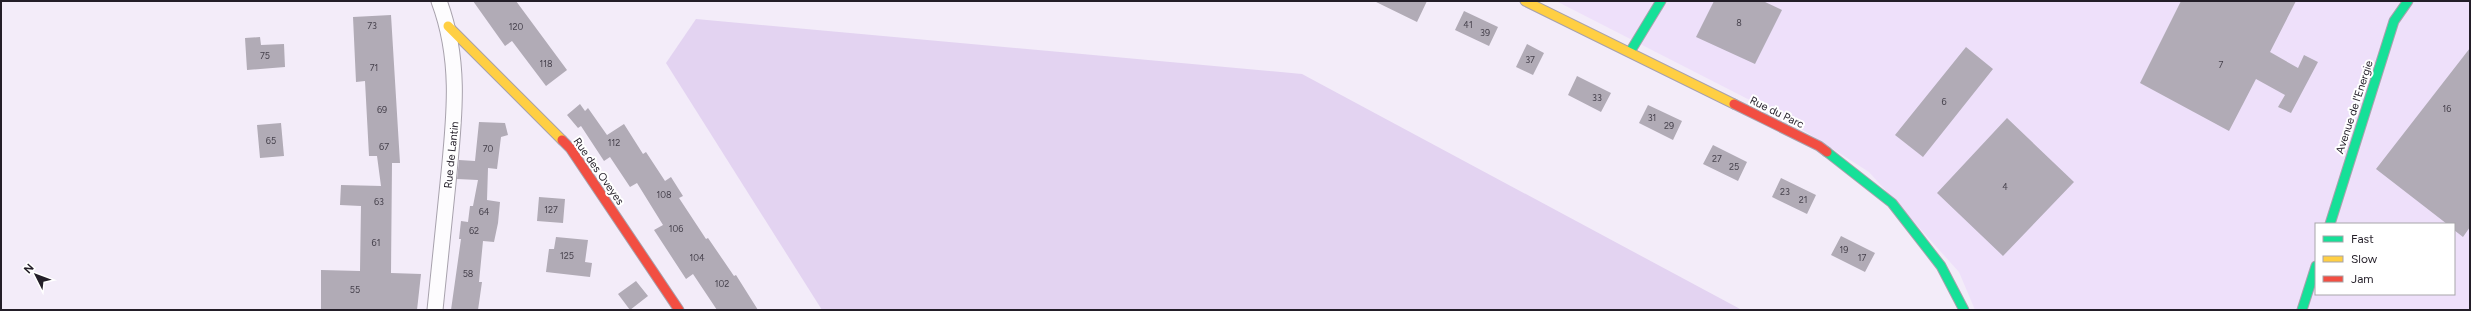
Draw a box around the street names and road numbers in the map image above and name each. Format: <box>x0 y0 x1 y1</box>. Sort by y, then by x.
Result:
street label: Avenue de l'Energie <box>2333 59 2376 155</box>
street label: Rue du Parc <box>1748 94 1806 131</box>
street label: Rue de Lantin <box>442 121 461 189</box>
street label: Rue des Oveyes <box>571 135 627 207</box>

